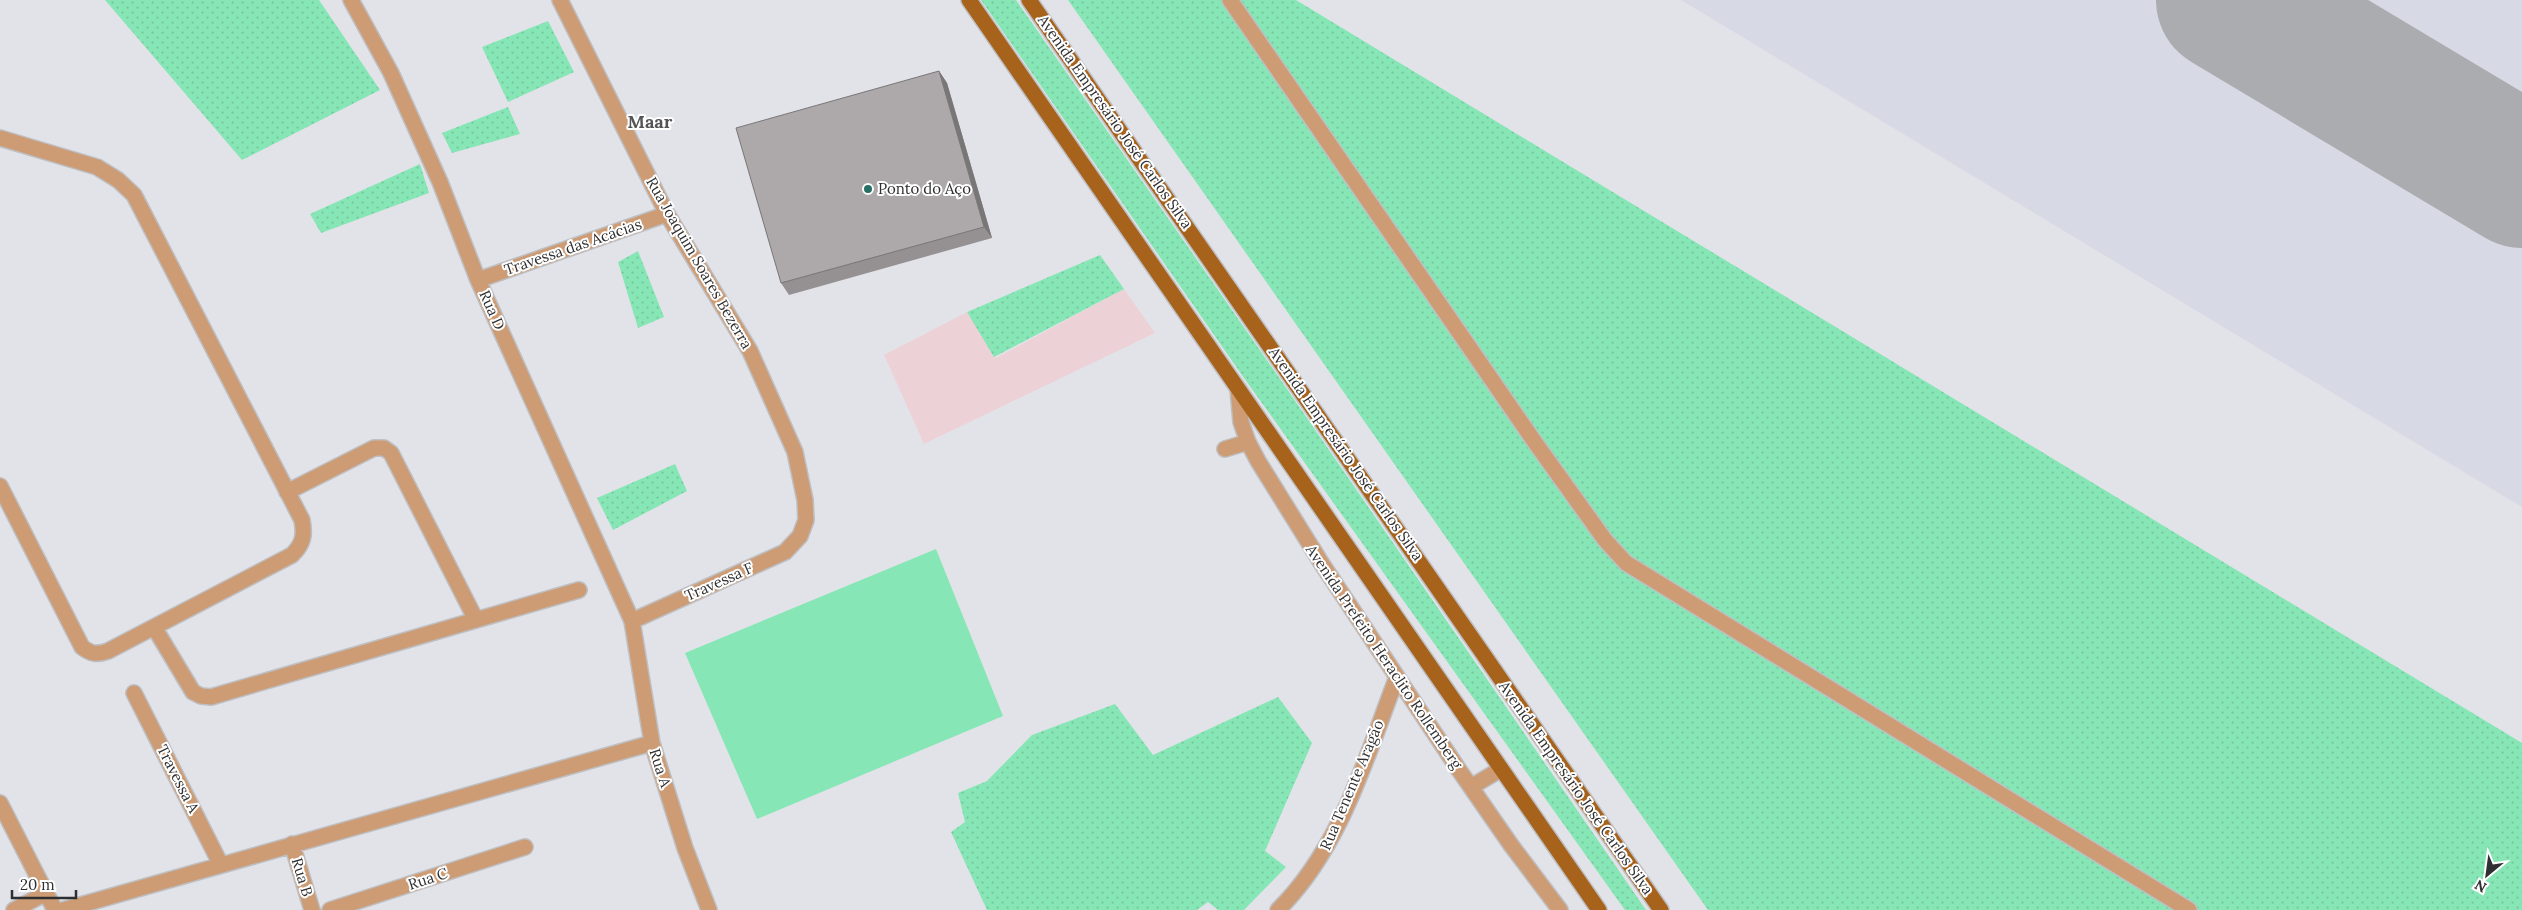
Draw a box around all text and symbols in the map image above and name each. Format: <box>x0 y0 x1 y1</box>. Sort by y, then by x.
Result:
street label: Avenida Empresário José Carlos Silva <box>1033 10 1197 232</box>
district label: Maar <box>628 110 673 133</box>
street label: Rua Joaquim Soares Bezerra <box>642 173 757 352</box>
place label: Ponto do Aço <box>878 179 971 198</box>
marker: Ponto do Aço <box>862 183 874 195</box>
street label: Travessa das Acácias <box>502 214 644 279</box>
street label: Rua D <box>475 287 510 333</box>
street label: Avenida Empresário José Carlos Silva <box>1264 342 1428 564</box>
street label: Avenida Prefeito Heraclito Rollemberg <box>1301 540 1467 773</box>
street label: Travessa F <box>682 558 756 605</box>
street label: Avenida Empresário José Carlos Silva <box>1494 676 1658 898</box>
street label: Rua Tenente Aragão <box>1316 717 1388 853</box>
street label: Travessa A <box>153 742 204 817</box>
street label: Rua A <box>645 746 676 790</box>
north arrow <box>2462 850 2512 900</box>
street label: Rua B <box>288 855 317 898</box>
street label: Rua C <box>406 863 451 894</box>
scale bar <box>12 868 76 900</box>
text: 20 m <box>20 875 55 894</box>
text: N <box>2471 876 2490 897</box>

